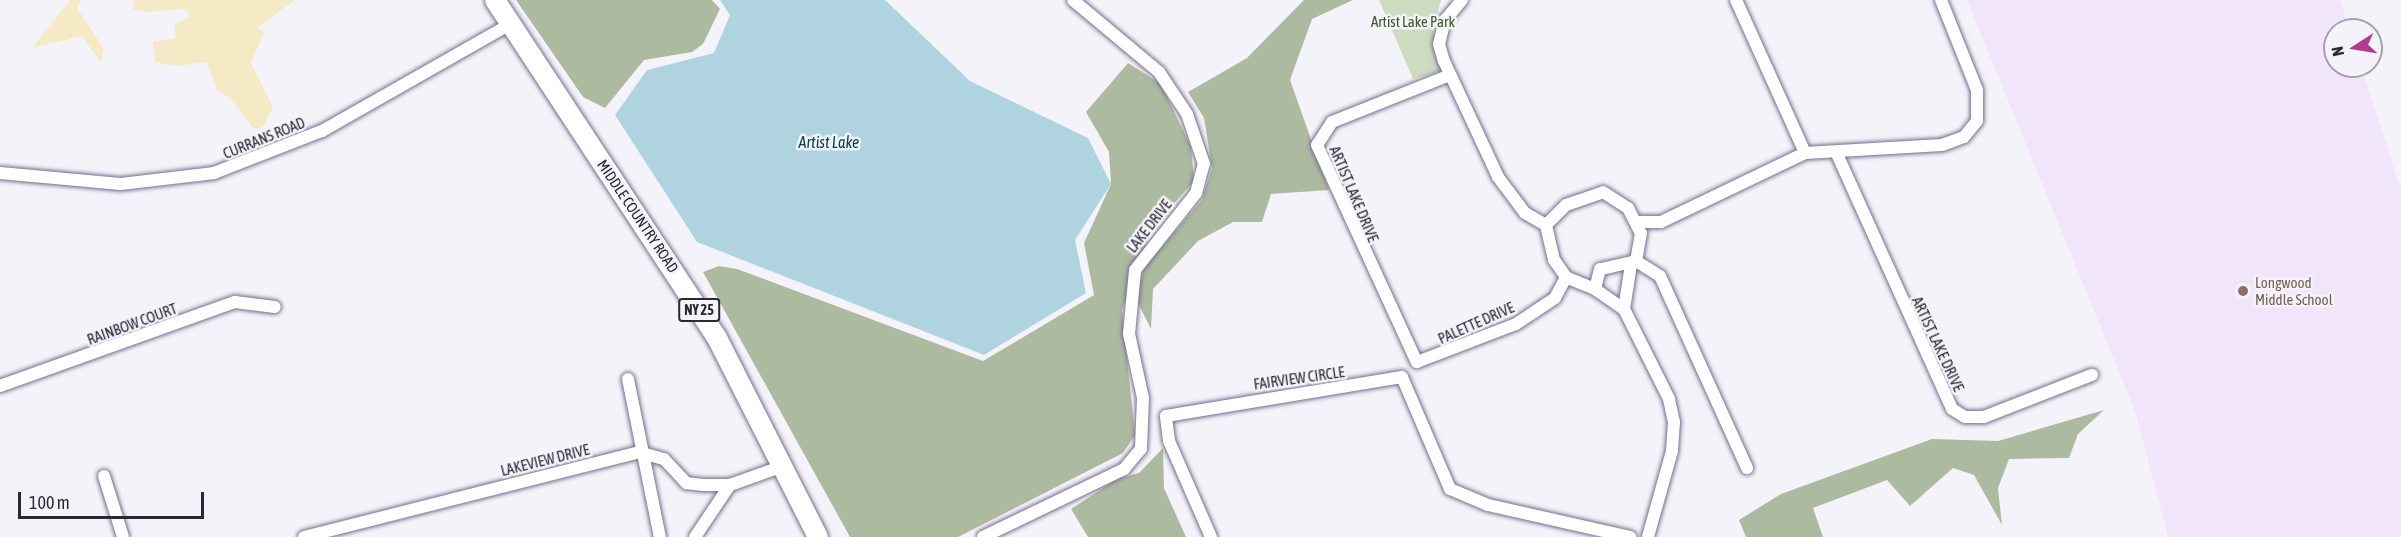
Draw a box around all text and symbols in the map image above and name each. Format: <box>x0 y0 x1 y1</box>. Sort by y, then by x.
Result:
park label: Artist Lake Park <box>1371 13 1455 31</box>
north arrow <box>2323 18 2383 78</box>
text: N <box>2328 45 2347 58</box>
street label: CURRANS ROAD <box>220 113 308 163</box>
water label: Artist Lake <box>799 132 859 152</box>
street label: ARTIST LAKE DRIVE <box>1326 143 1382 245</box>
street label: MIDDLE COUNTRY ROAD <box>594 156 682 276</box>
street label: LAKE DRIVE <box>1123 196 1175 256</box>
place label: Longwood Middle School <box>2255 273 2333 308</box>
marker: Longwood Middle School <box>2236 284 2250 298</box>
street label: ARTIST LAKE DRIVE <box>1908 294 1968 394</box>
street label: PALETTE DRIVE <box>1435 298 1517 348</box>
street label: RAINBOW COURT <box>85 299 179 349</box>
road number: NY 25 <box>678 299 720 321</box>
street label: FAIRVIEW CIRCLE <box>1252 363 1346 393</box>
street label: LAKEVIEW DRIVE <box>499 440 591 480</box>
scale bar <box>21 480 207 518</box>
text: 100 m <box>29 492 70 513</box>

